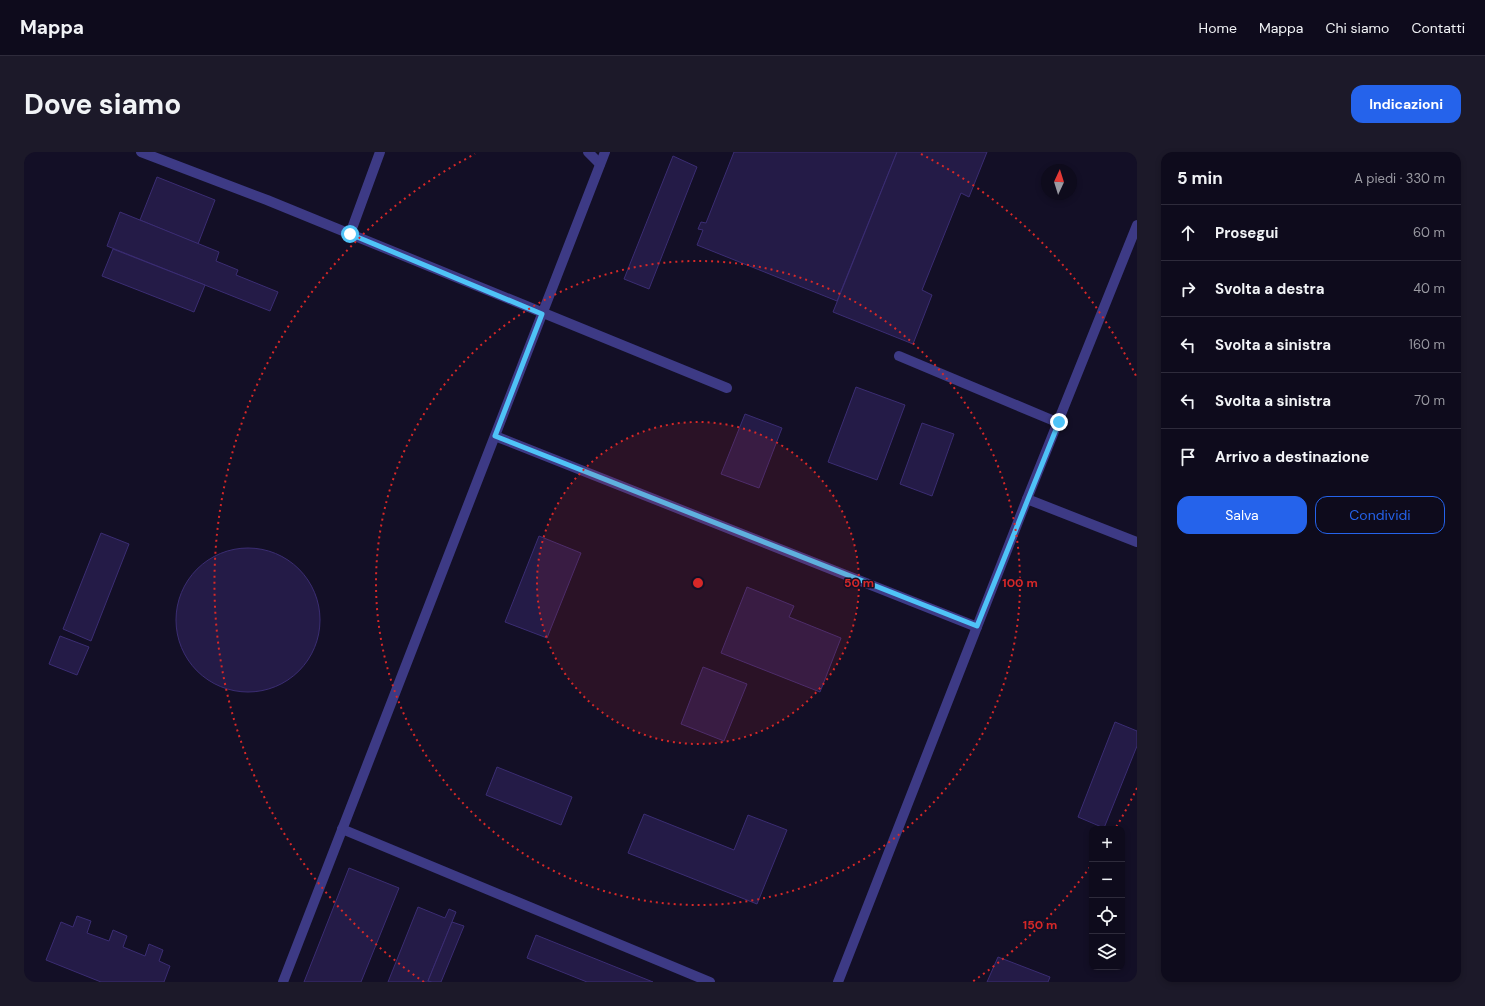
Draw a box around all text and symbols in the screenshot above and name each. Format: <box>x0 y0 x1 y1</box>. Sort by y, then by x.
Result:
text: Mappa <box>20 15 84 40</box>
text: Home <box>1199 19 1237 37</box>
text: Mappa <box>1259 19 1303 37</box>
text: Chi siamo <box>1325 19 1389 37</box>
text: Contatti <box>1411 19 1465 37</box>
button: Indicazioni <box>1351 85 1461 123</box>
text: Dove siamo <box>24 86 181 123</box>
north arrow <box>1041 164 1077 200</box>
text: 5 min <box>1177 167 1223 189</box>
text: A piedi · 330 m <box>1354 170 1445 187</box>
icon: ahead <box>1177 222 1199 244</box>
text: Prosegui <box>1215 223 1278 243</box>
text: 60 m <box>1413 224 1445 241</box>
route start <box>341 225 359 243</box>
icon: right <box>1177 278 1199 300</box>
text: Svolta a destra <box>1215 279 1325 299</box>
text: 40 m <box>1413 280 1445 297</box>
icon: left <box>1177 334 1199 356</box>
text: Svolta a sinistra <box>1215 335 1331 355</box>
text: 160 m <box>1409 336 1445 353</box>
icon: left <box>1177 390 1199 412</box>
text: Svolta a sinistra <box>1215 391 1331 411</box>
text: 70 m <box>1414 392 1445 409</box>
route end <box>1050 413 1068 431</box>
icon: arrive <box>1177 446 1199 468</box>
text: Arrivo a destinazione <box>1215 447 1369 467</box>
button: Salva <box>1177 496 1307 534</box>
button: Condividi <box>1315 496 1445 534</box>
text: 50 m <box>844 575 874 591</box>
text: 100 m <box>1002 575 1038 591</box>
centre of rings <box>691 576 705 590</box>
map controls <box>1089 826 1125 970</box>
button: + <box>1089 826 1125 862</box>
button: − <box>1089 862 1125 898</box>
button: locate <box>1089 898 1125 934</box>
text: 150 m <box>1023 917 1057 933</box>
button: layers <box>1089 934 1125 970</box>

